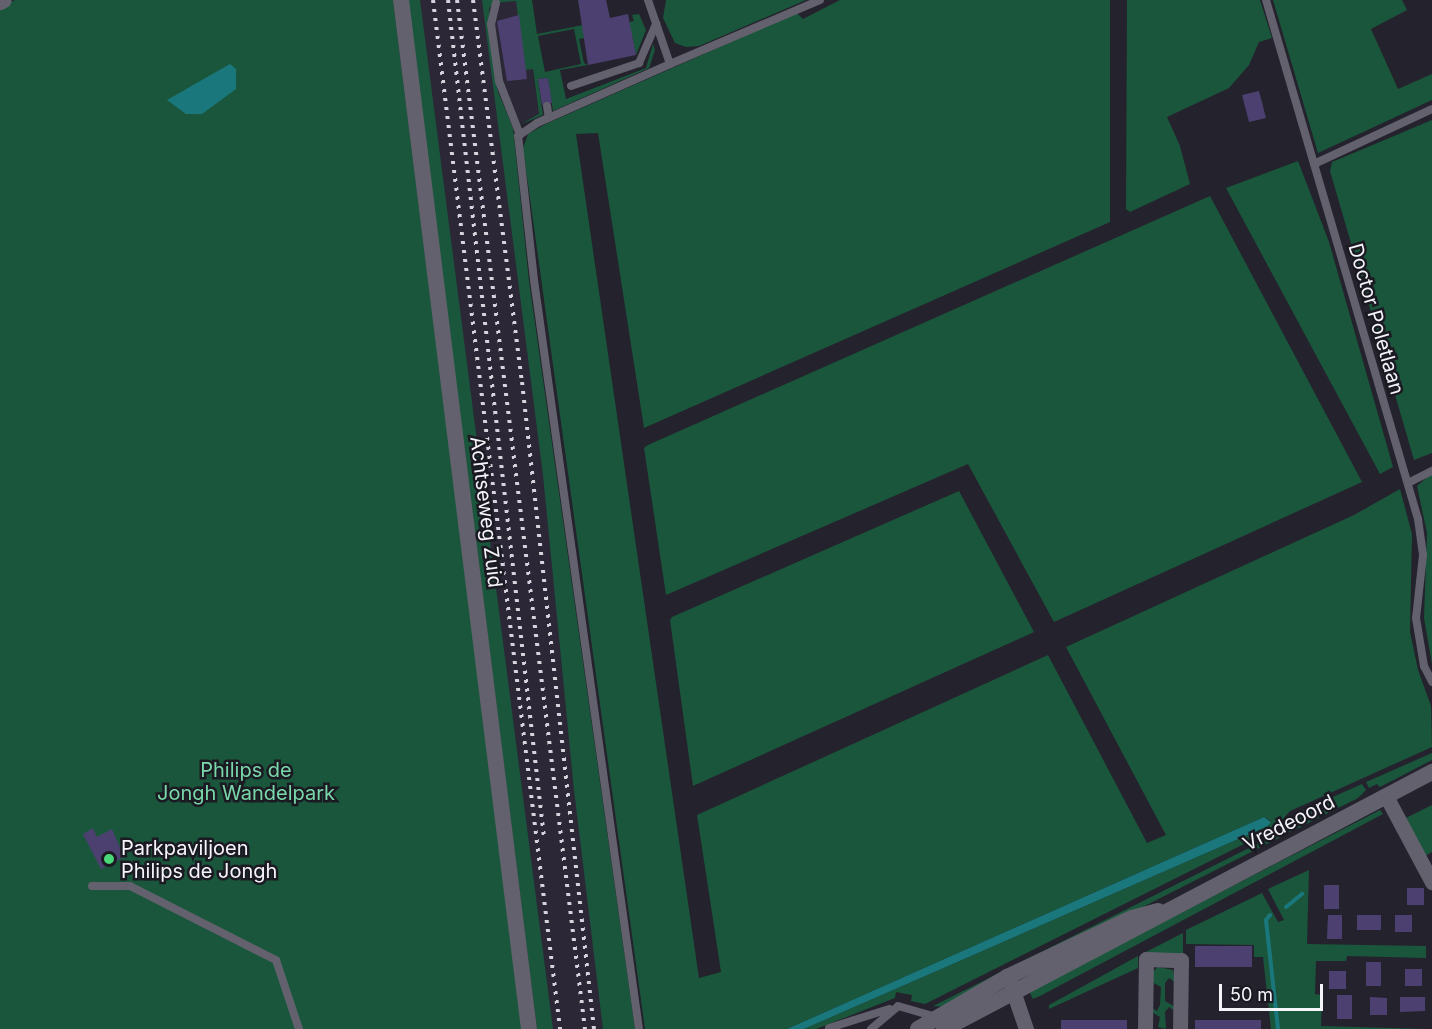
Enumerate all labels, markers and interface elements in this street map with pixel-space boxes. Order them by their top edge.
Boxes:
street label: Doctor Poletlaan [1343,241,1409,397]
street label: Achtseweg Zuid [465,435,507,589]
park label: Philips de Jongh Wandelpark [157,759,335,806]
street label: Vredeoord [1239,790,1339,856]
place label: Parkpaviljoen Philips de Jongh [121,836,277,883]
marker: Parkpaviljoen Philips de Jongh [102,852,116,866]
scale bar [1222,972,1326,1010]
text: 50 m [1230,984,1273,1005]

